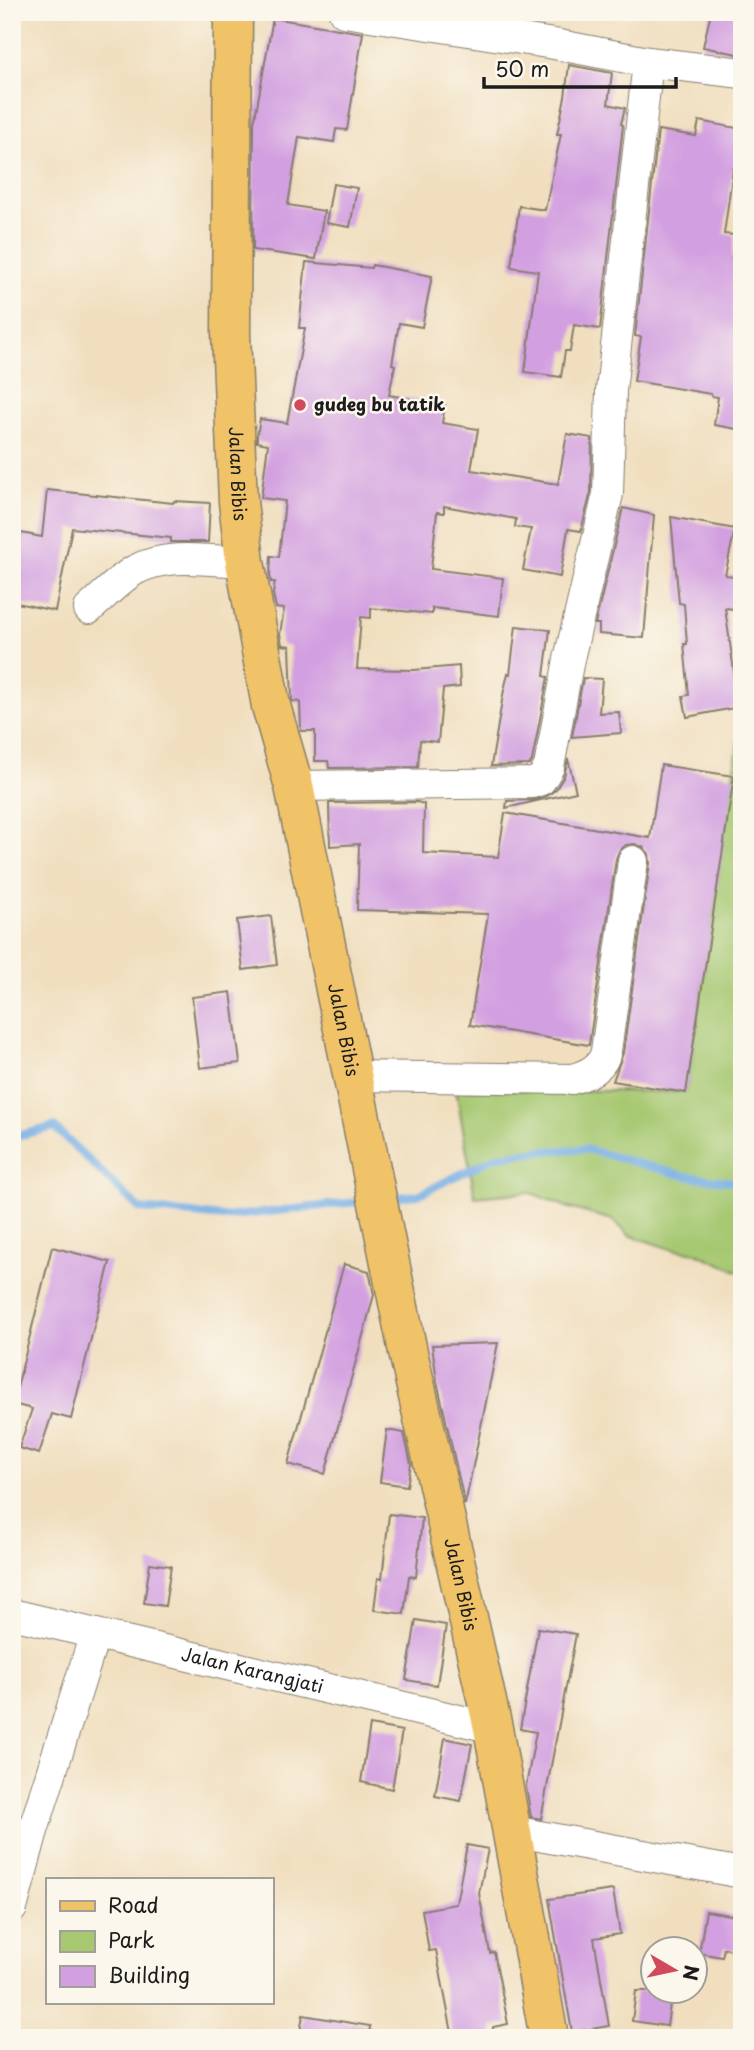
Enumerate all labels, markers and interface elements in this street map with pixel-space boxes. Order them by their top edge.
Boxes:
scale bar [484,46,677,90]
text: 50 m [495,52,549,84]
place label: gudeg bu tatik [314,390,445,417]
marker: gudeg bu tatik [292,397,308,413]
street label: Jalan Bibis [223,426,255,522]
street label: Jalan Bibis [322,981,367,1079]
street label: Jalan Bibis [438,1535,486,1633]
street label: Jalan Karangjati [179,1640,327,1699]
legend [46,1878,273,2004]
text: Road [108,1888,159,1920]
text: Park [108,1923,155,1955]
north arrow [638,1934,708,2004]
text: Building [108,1958,190,1990]
text: N [677,1963,707,1982]

